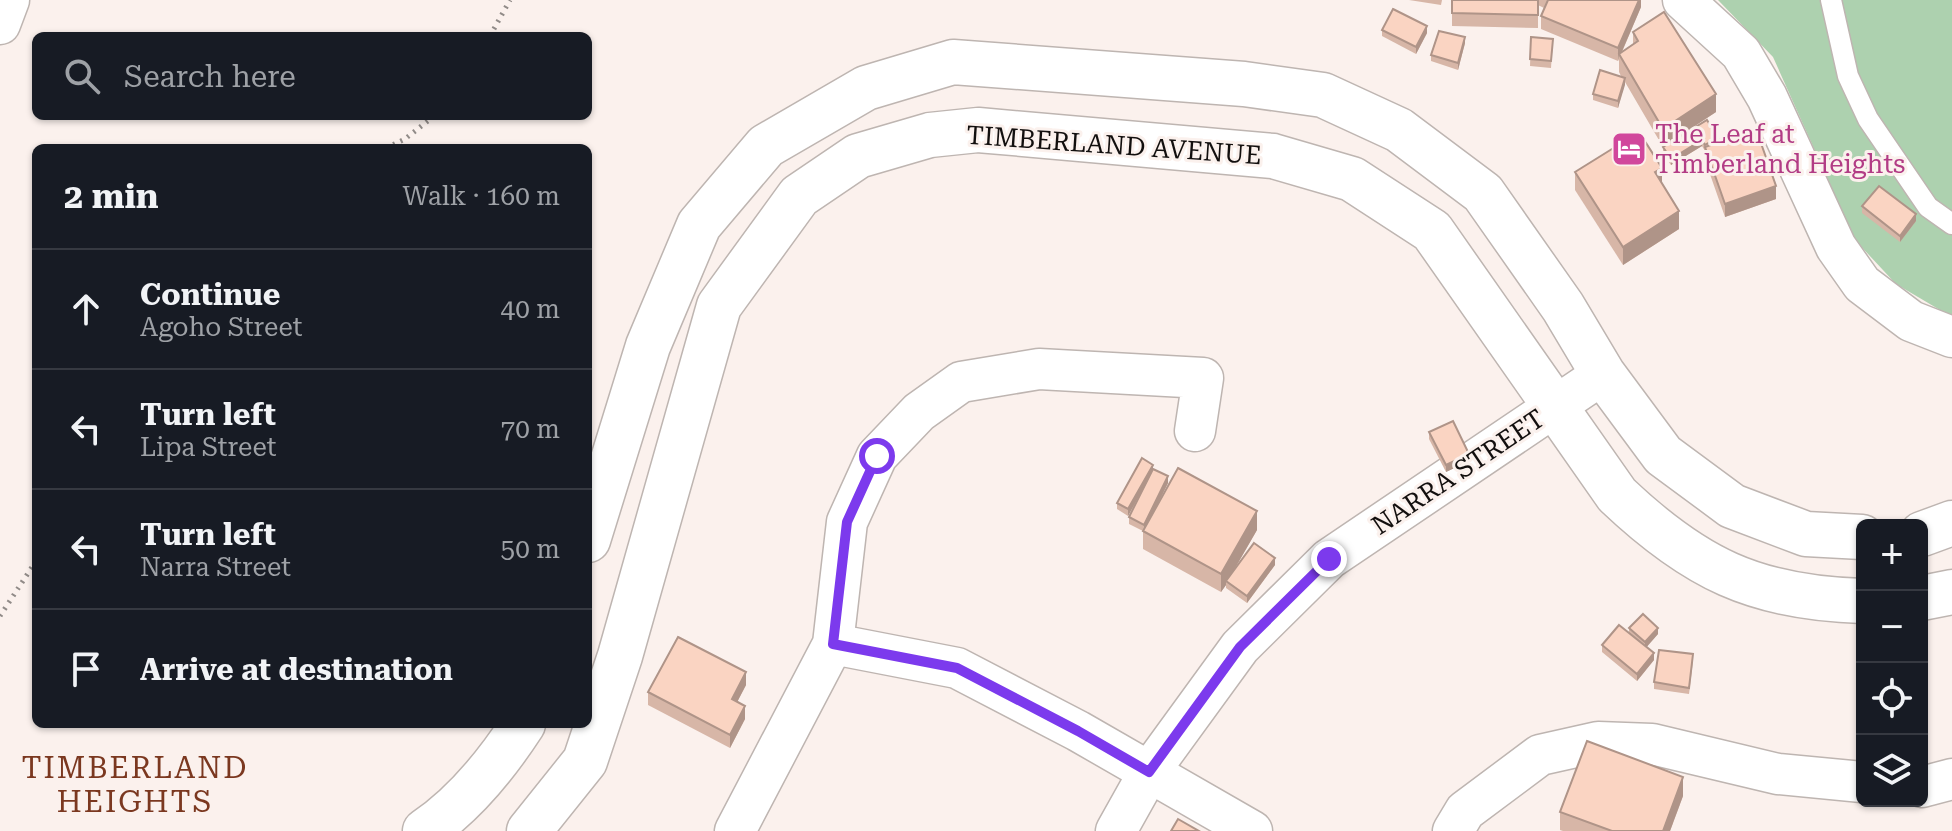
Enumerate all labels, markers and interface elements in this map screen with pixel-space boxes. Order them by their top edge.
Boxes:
search box [32,32,592,120]
icon: search [60,54,104,98]
text: Search here [124,59,296,94]
place label: The Leaf at Timberland Heights [1655,119,1905,179]
street label: TIMBERLAND AVENUE [965,120,1263,170]
hotel icon: The Leaf at Timberland Heights [1610,130,1648,168]
text: 2 min [64,176,159,216]
text: Walk · 160 m [402,181,560,211]
text: Continue [140,277,280,312]
icon: ahead [64,287,108,331]
text: 40 m [501,294,560,324]
text: Agoho Street [140,312,302,342]
text: Turn left [140,397,276,432]
street label: NARRA STREET [1366,403,1550,541]
icon: left [64,407,108,451]
text: 70 m [501,414,560,444]
text: Lipa Street [140,432,276,462]
route start [859,438,895,474]
text: Turn left [140,517,276,552]
map controls [1856,519,1928,807]
button: + [1856,519,1928,591]
icon: left [64,527,108,571]
text: 50 m [501,534,560,564]
route end [1311,541,1347,577]
text: Narra Street [140,552,291,582]
button: − [1856,591,1928,663]
icon: arrive [64,647,108,691]
text: Arrive at destination [140,652,453,687]
button: locate [1856,663,1928,735]
button: layers [1856,735,1928,807]
district label: TIMBERLAND HEIGHTS [22,750,248,819]

